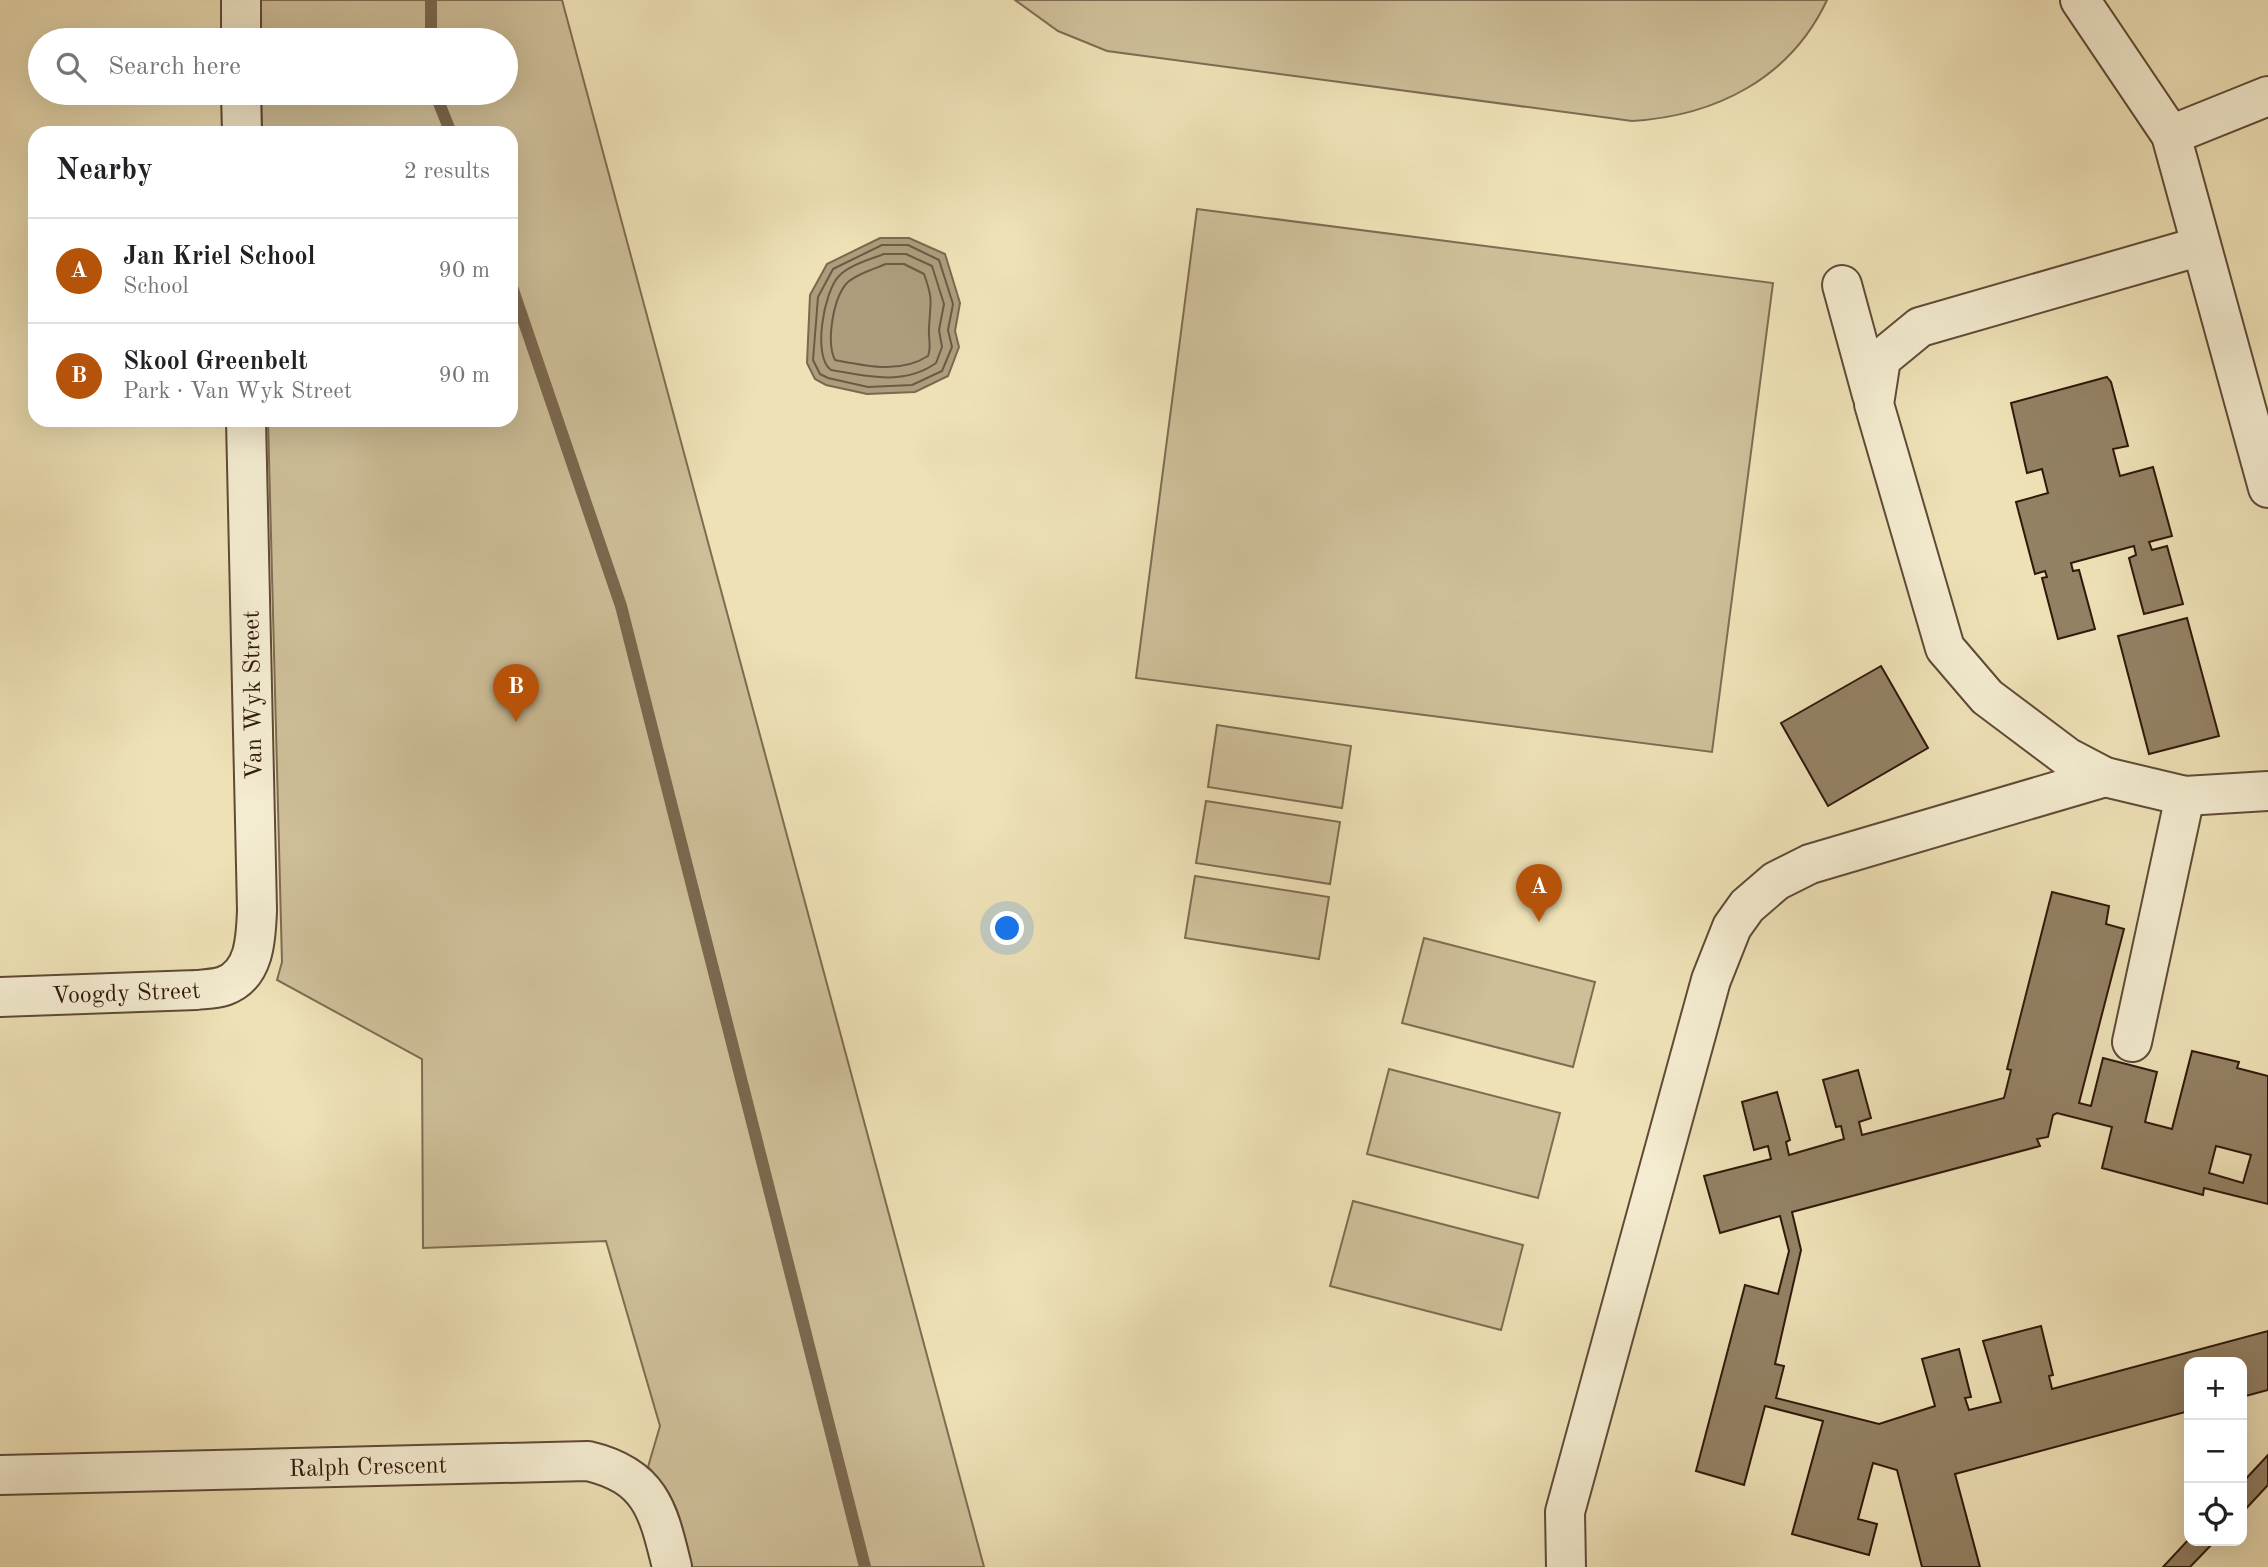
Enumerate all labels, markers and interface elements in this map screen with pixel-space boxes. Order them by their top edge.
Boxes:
search box [28,28,518,105]
icon: search [52,48,90,86]
text: Search here [108,54,241,80]
text: Nearby [56,156,153,186]
text: 2 results [404,160,490,183]
text: Jan Kriel School [123,244,316,270]
text: A [70,259,88,282]
text: 90 m [439,259,490,282]
text: School [123,275,189,298]
text: Skool Greenbelt [123,349,308,375]
text: B [71,364,87,387]
text: 90 m [439,364,490,387]
text: Park · Van Wyk Street [123,380,352,403]
street label: Van Wyk Street [241,610,267,780]
pin: B [493,664,539,722]
pin: A [1516,864,1562,922]
your location [990,911,1024,945]
street label: Voogdy Street [51,980,202,1009]
map controls [2184,1357,2247,1546]
button: + [2184,1357,2247,1420]
button: − [2184,1420,2247,1483]
street label: Ralph Crescent [289,1454,447,1482]
button: locate [2184,1483,2247,1546]

